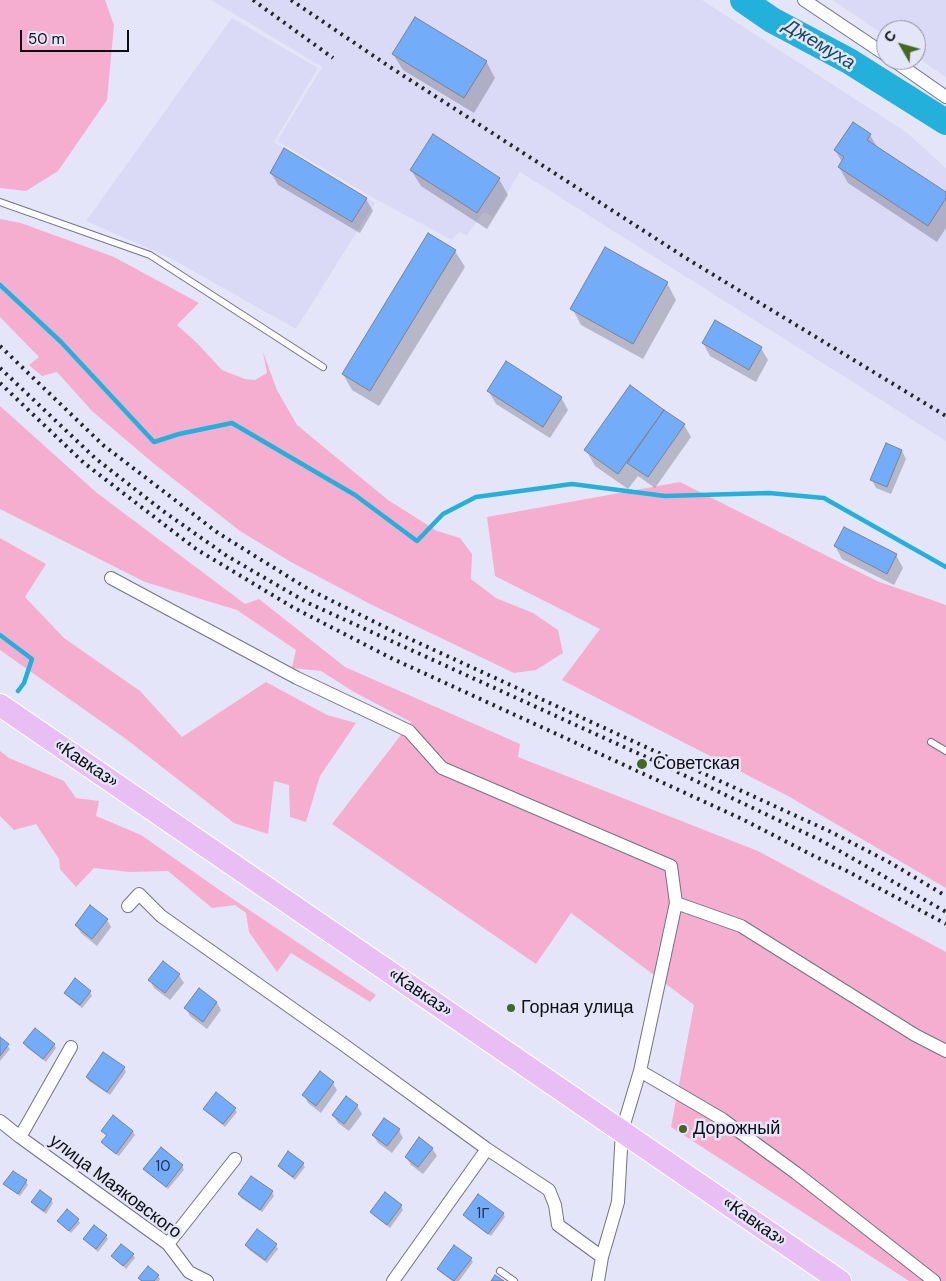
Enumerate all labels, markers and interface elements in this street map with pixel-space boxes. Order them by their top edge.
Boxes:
water label: Джемуха [779,15,859,75]
scale bar [22,20,131,52]
north arrow [876,20,926,70]
text: С [880,27,900,46]
text: 50 m [28,29,65,49]
street label: «Кавказ» [50,735,122,793]
place label: Советская [653,753,740,775]
marker: Советская [635,757,649,771]
street label: «Кавказ» [384,964,456,1022]
place label: Горная улица [521,997,634,1019]
marker: Горная улица [505,1002,517,1014]
place label: Дорожный [693,1118,780,1140]
marker: Дорожный [677,1123,689,1135]
street label: улица Маяковского [45,1130,185,1244]
house number: 10 [156,1158,170,1176]
street label: «Кавказ» [718,1192,790,1252]
house number: 1Г [477,1205,489,1223]

